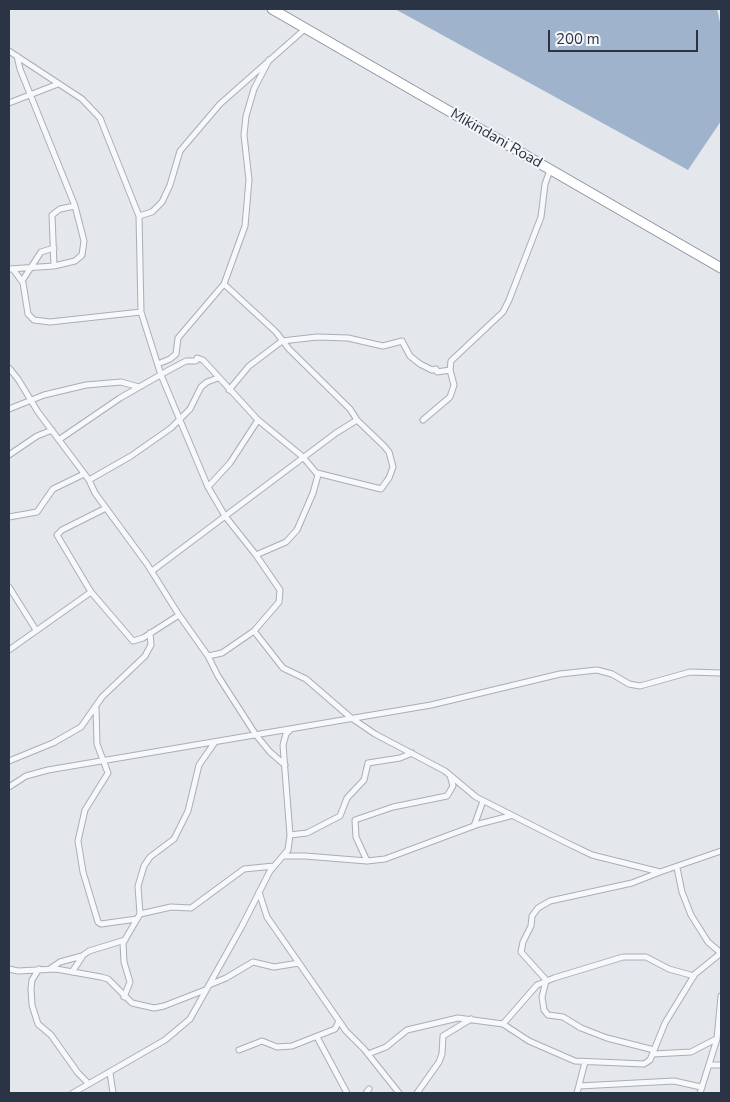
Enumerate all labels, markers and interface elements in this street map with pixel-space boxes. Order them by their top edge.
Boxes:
scale bar [550,20,700,52]
text: 200 m [556,29,600,49]
street label: Mikindani Road [447,105,545,173]

